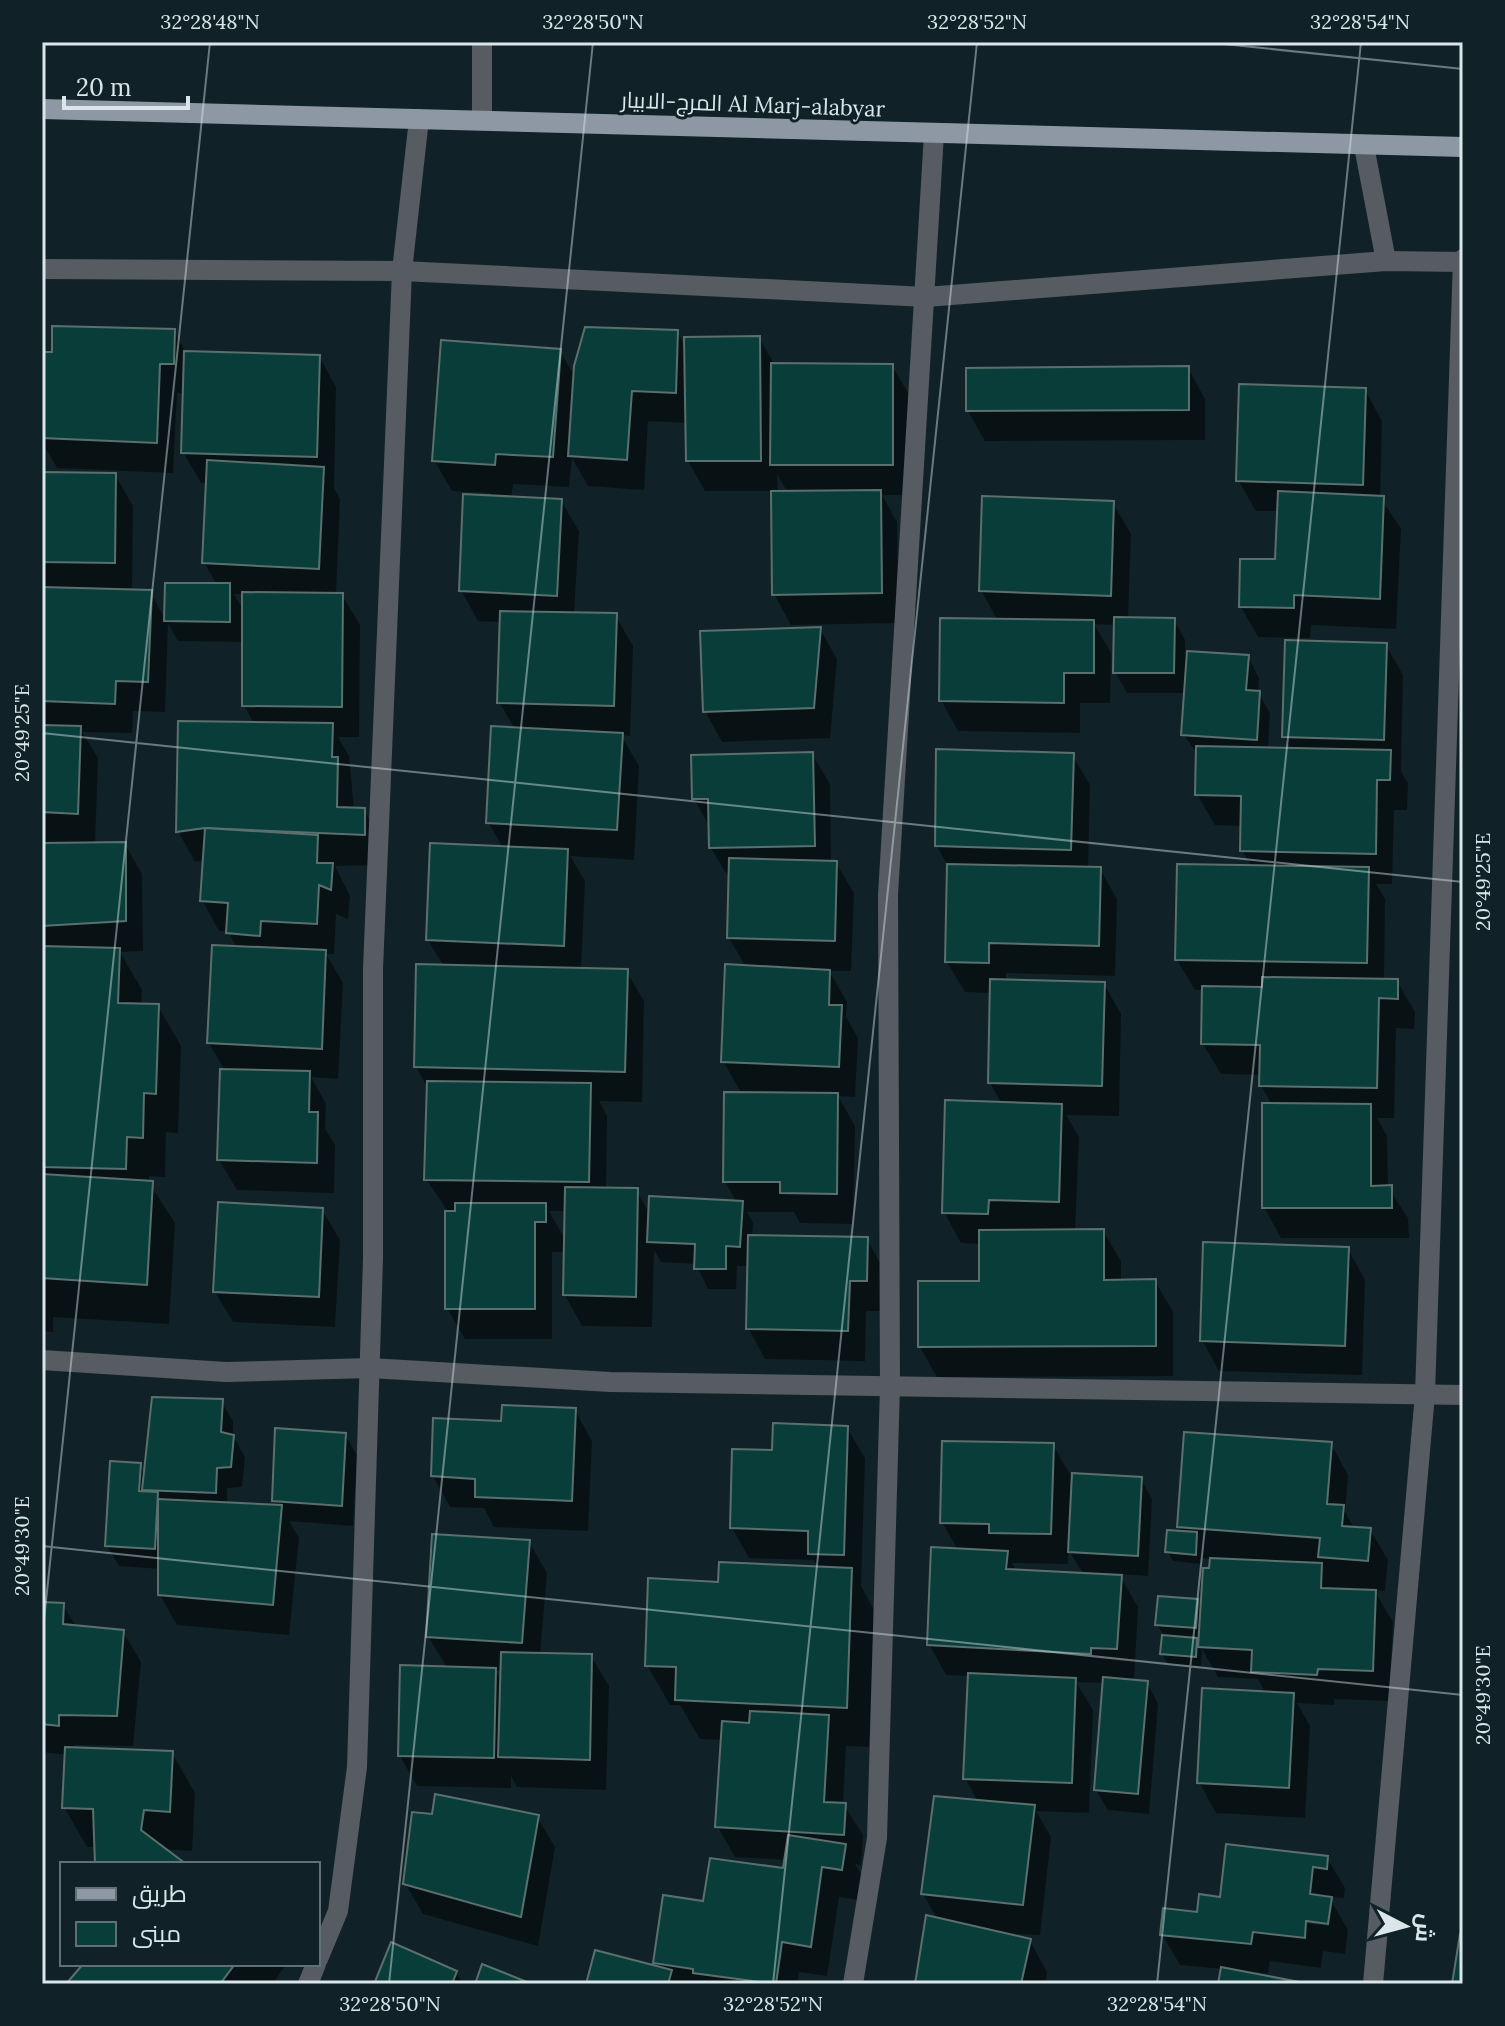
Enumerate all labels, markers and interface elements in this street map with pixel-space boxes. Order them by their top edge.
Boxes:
text: 32°28'48"N [160,9,260,34]
text: 32°28'50"N [542,9,644,34]
text: 32°28'52"N [927,9,1027,34]
text: 32°28'54"N [1310,9,1410,34]
scale bar [64,60,188,110]
text: 20 m [76,72,132,103]
street label: المرج-الابيار Al Marj-alabyar [618,85,886,124]
text: 20°49'25"E [9,684,34,782]
text: 20°49'25"E [1470,833,1495,931]
text: 20°49'30"E [9,1496,34,1596]
text: 20°49'30"E [1470,1645,1495,1745]
legend [60,1862,320,1966]
text: طريق [132,1878,187,1909]
north arrow [1365,1886,1445,1966]
text: ش [1409,1913,1440,1944]
text: مبنى [132,1918,181,1949]
text: 32°28'50"N [339,1991,441,2016]
text: 32°28'52"N [723,1991,823,2016]
text: 32°28'54"N [1107,1991,1207,2016]

